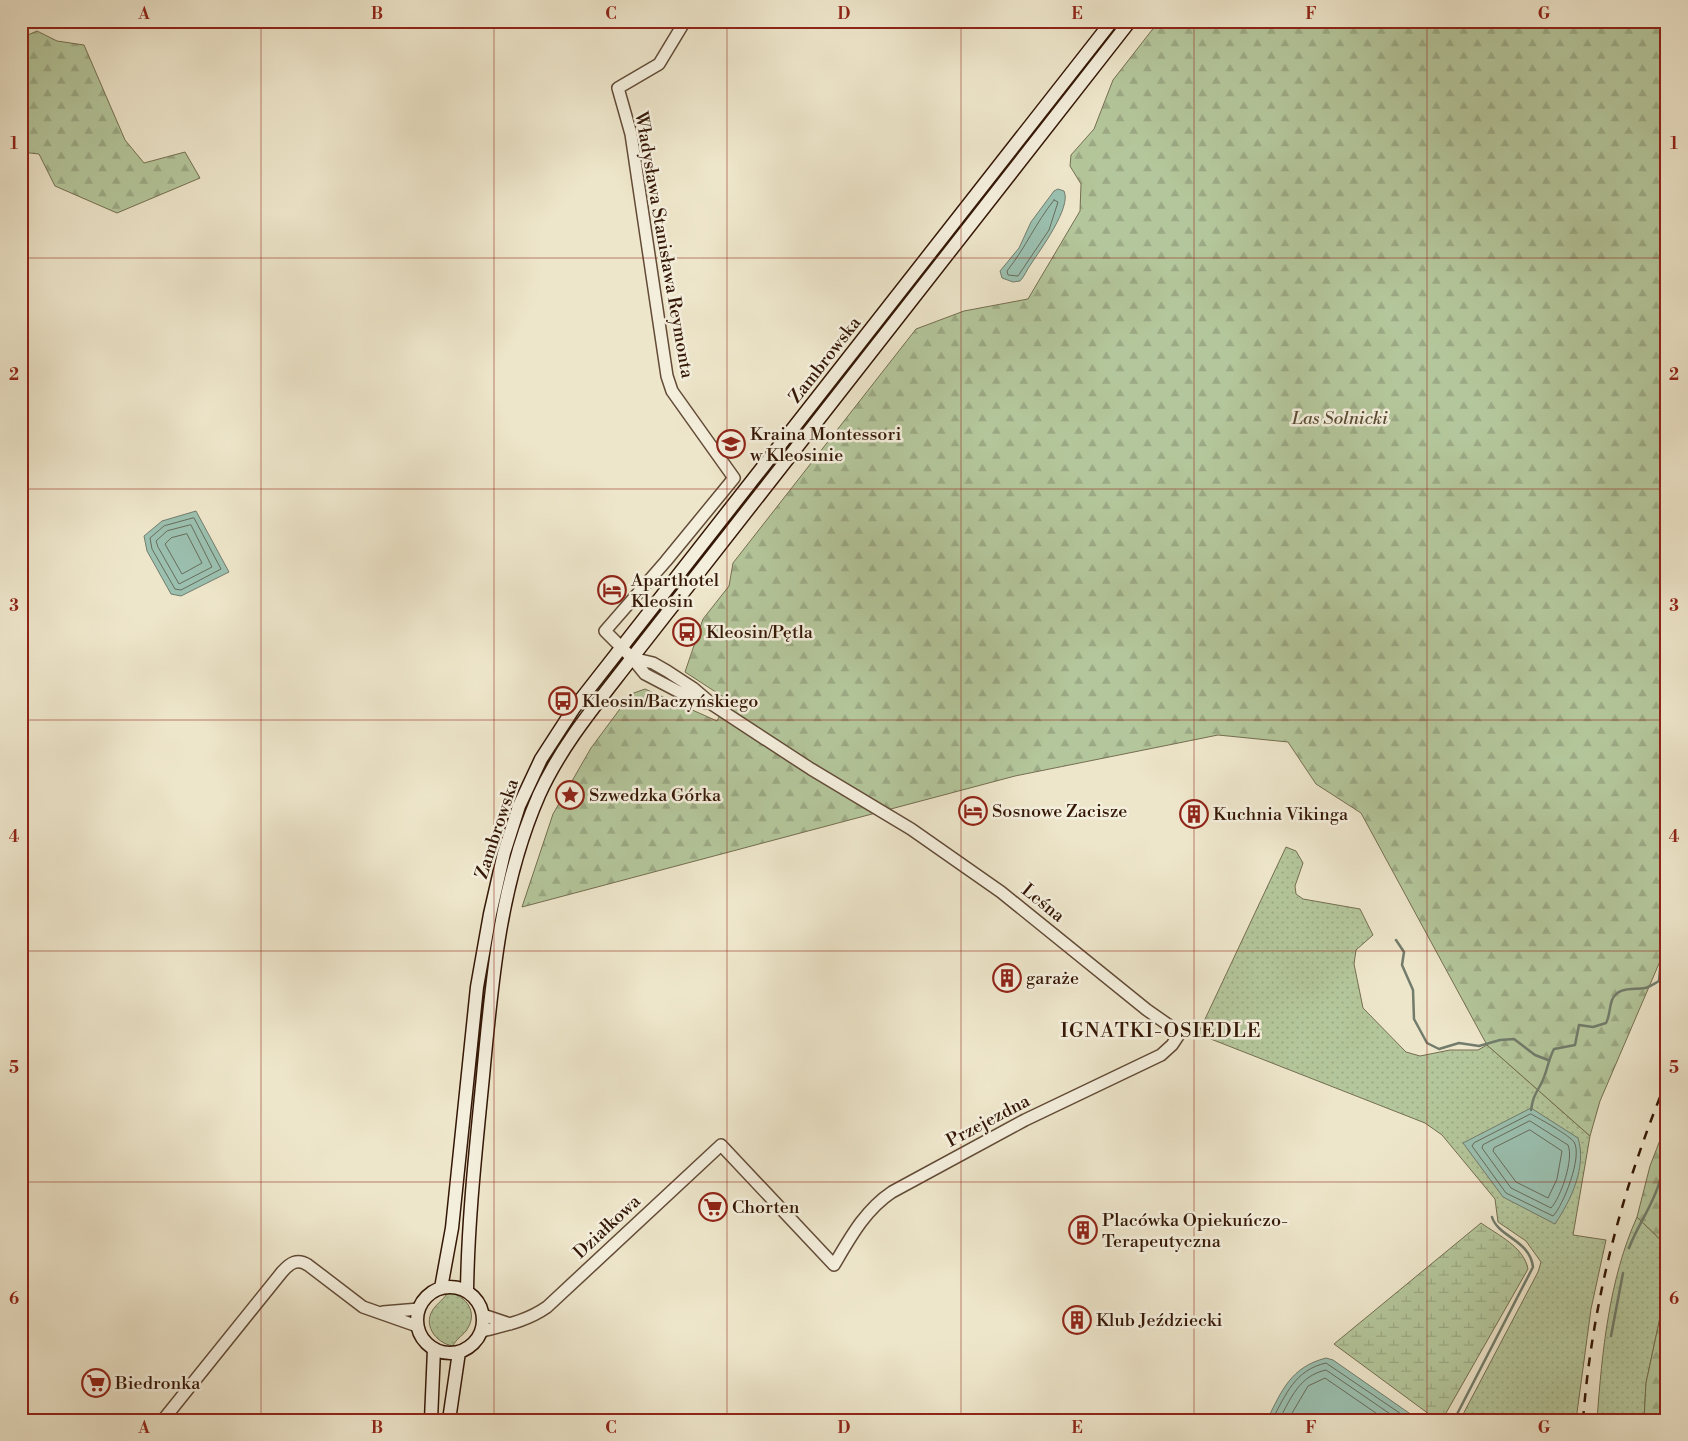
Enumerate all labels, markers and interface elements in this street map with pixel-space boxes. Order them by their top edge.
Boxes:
text: A [137,4,150,24]
text: B [371,4,383,24]
text: C [605,4,617,24]
text: D [838,4,851,24]
text: E [1071,4,1083,24]
text: F [1305,4,1317,24]
text: G [1538,4,1551,24]
street label: Władysława Stanisława Reymonta [629,109,699,381]
text: 1 [10,134,18,154]
text: 1 [1670,134,1678,154]
street label: Zambrowska [784,311,867,408]
text: 2 [9,365,19,385]
text: 2 [1669,365,1679,385]
park label: Las Solnicki [1291,407,1388,430]
place label: Kraina Montessori w Kleosinie [749,423,902,467]
school or university icon: Kraina Montessori w Kleosinie [716,429,746,459]
place label: Aparthotel Kleosin [630,569,720,613]
hotel icon: Aparthotel Kleosin [597,575,627,605]
text: 3 [9,596,19,616]
text: 3 [1669,596,1679,616]
bus stop icon: Kleosin/Pętla [672,617,702,647]
place label: Kleosin/Pętla [706,621,814,644]
bus stop icon: Kleosin/Baczyńskiego [548,686,578,716]
place label: Kleosin/Baczyńskiego [582,690,758,713]
street label: Zambrowska [470,775,524,882]
place icon: Szwedzka Górka [555,780,585,810]
place label: Szwedzka Górka [589,784,722,807]
hotel icon: Sosnowe Zacisze [958,796,988,826]
building icon: Kuchnia Vikinga [1179,799,1209,829]
place label: Sosnowe Zacisze [992,800,1127,823]
place label: Kuchnia Vikinga [1213,803,1349,826]
text: 4 [9,827,20,847]
text: 4 [1669,827,1680,847]
street label: Leśna [1017,879,1070,928]
building icon: garaże [992,963,1022,993]
place label: garaże [1026,967,1079,990]
district label: IGNATKI-OSIEDLE [1060,1019,1262,1044]
text: 5 [9,1058,19,1078]
text: 5 [1669,1058,1679,1078]
street label: Przejezdna [942,1089,1035,1153]
street label: Działkowa [569,1189,646,1264]
supermarket icon: Chorten [698,1192,728,1222]
place label: Chorten [732,1196,800,1219]
place label: Placówka Opiekuńczo- Terapeutyczna [1102,1209,1288,1253]
building icon: Placówka Opiekuńczo- Terapeutyczna [1068,1215,1098,1245]
text: 6 [9,1289,19,1309]
text: 6 [1669,1289,1679,1309]
building icon: Klub Jeździecki [1062,1305,1092,1335]
place label: Klub Jeździecki [1096,1309,1222,1332]
supermarket icon: Biedronka [81,1368,111,1398]
place label: Biedronka [114,1372,201,1395]
text: A [137,1418,150,1438]
text: B [371,1418,383,1438]
text: C [605,1418,617,1438]
text: D [838,1418,851,1438]
text: E [1071,1418,1083,1438]
text: F [1305,1418,1317,1438]
text: G [1538,1418,1551,1438]

